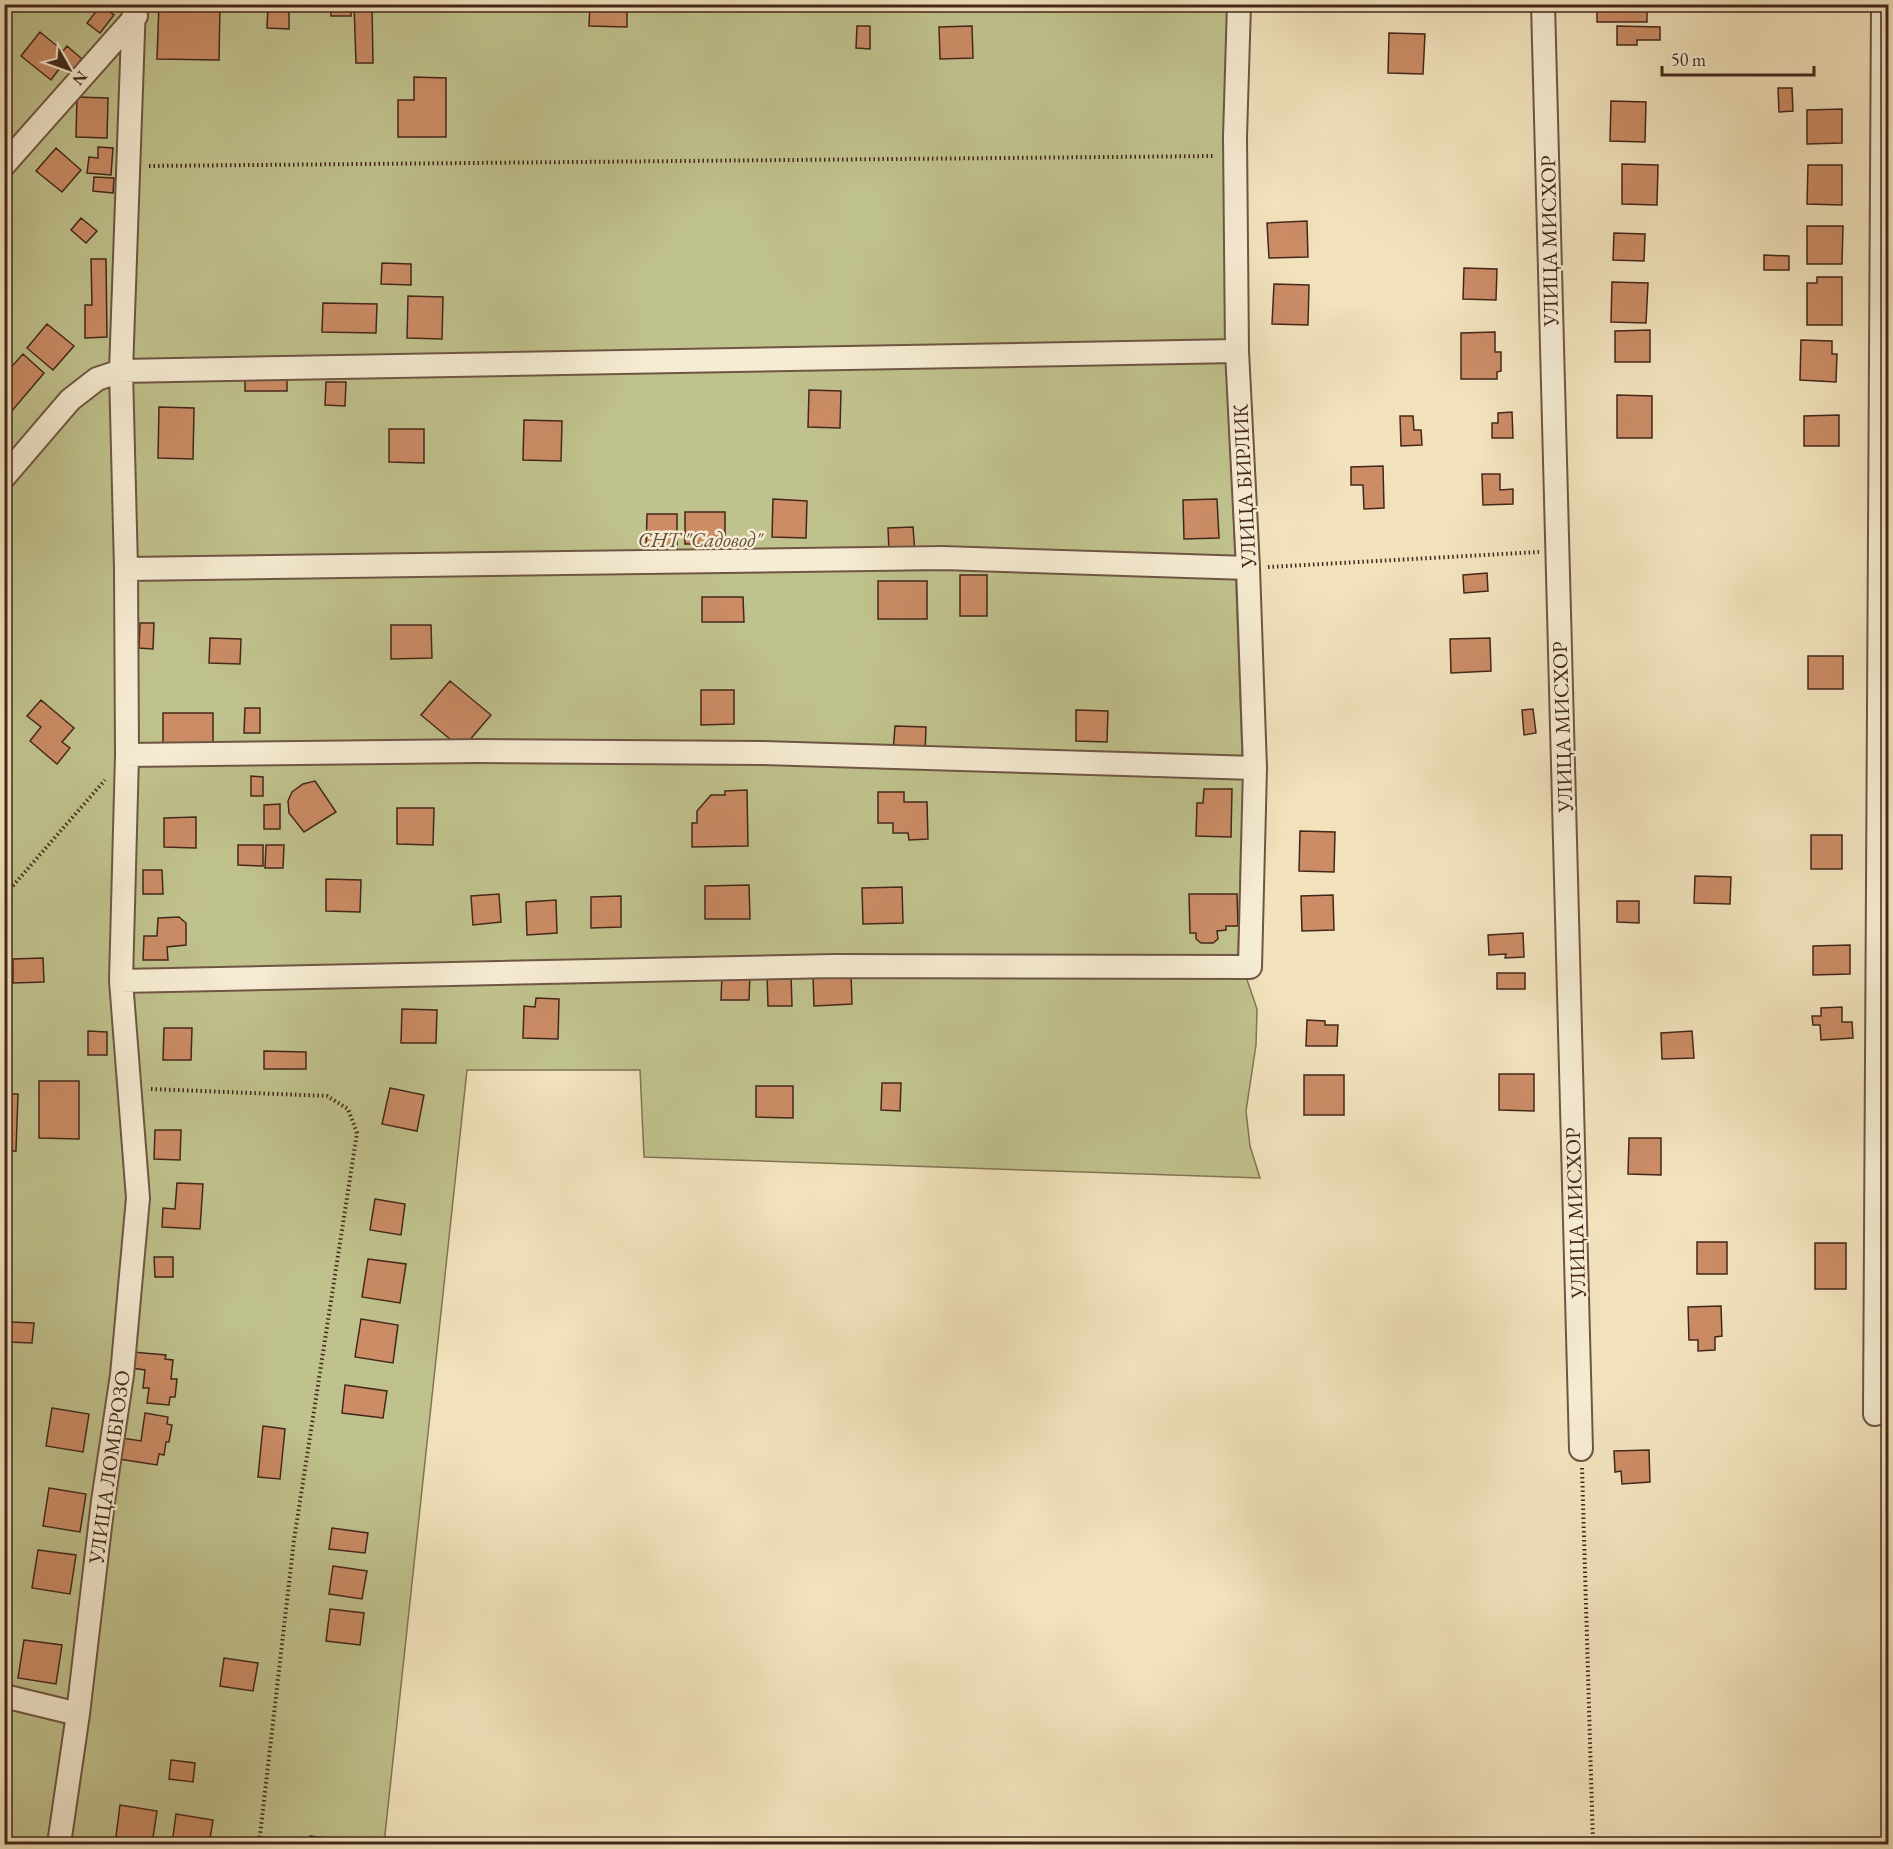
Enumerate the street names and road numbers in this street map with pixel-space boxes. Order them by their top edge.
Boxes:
street label: УЛИЦА МИСХОР [1534,155,1564,328]
street label: УЛИЦА БИРЛИК [1226,403,1262,570]
street label: УЛИЦА МИСХОР [1546,641,1579,814]
street label: УЛИЦА МИСХОР [1559,1127,1592,1300]
street label: УЛИЦА ЛОМБРОЗО [82,1368,136,1567]

